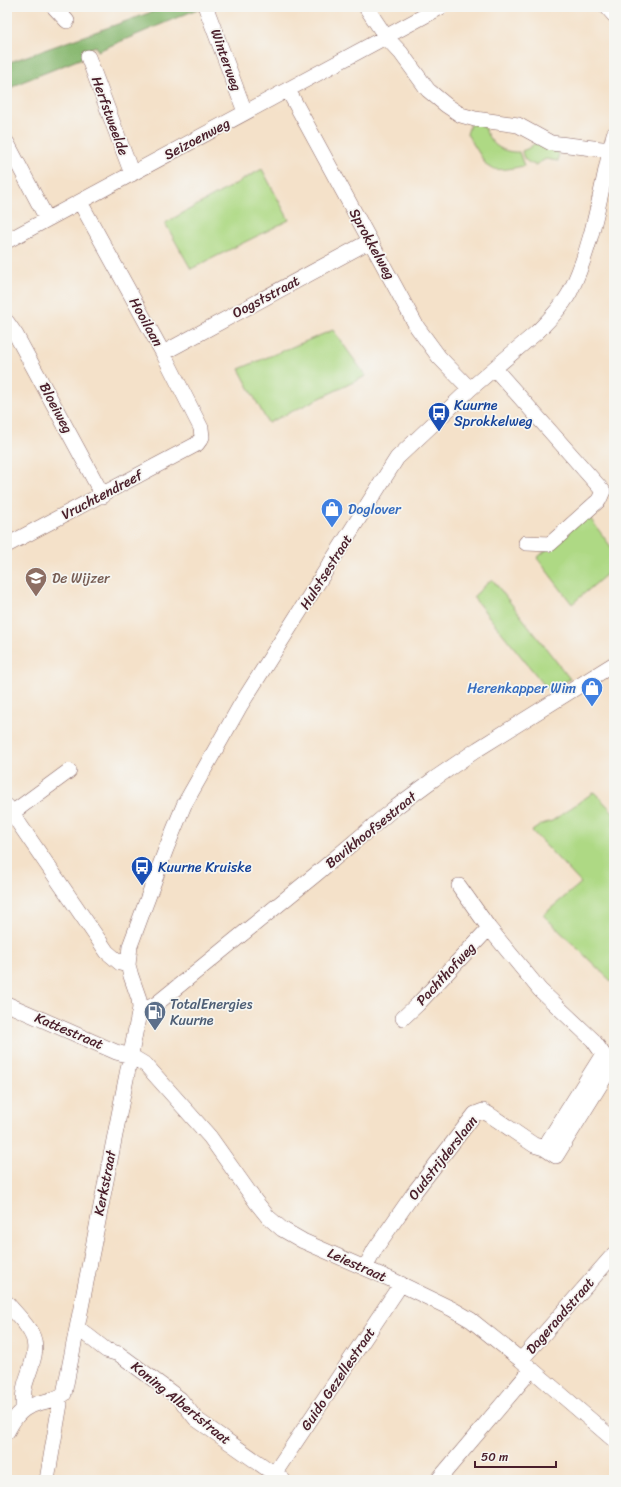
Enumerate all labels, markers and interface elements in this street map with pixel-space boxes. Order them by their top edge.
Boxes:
street label: Winterweg [203,25,249,95]
street label: Herfstweelde [84,73,136,159]
street label: Seizoenweg [159,111,235,167]
street label: Sprokkelweg [342,204,402,284]
street label: Oogststraat [228,269,304,325]
street label: Hooilaan [122,293,170,352]
street label: Bloeiweg [32,378,80,438]
place label: Kuurne Sprokkelweg [454,393,533,434]
bus stop icon: Kuurne Sprokkelweg [426,400,452,433]
street label: Vruchtendreef [57,462,149,527]
shop icon: Doglover [319,496,345,529]
place label: Doglover [348,497,402,522]
street label: Hulstsestraat [293,529,359,615]
school or university icon: De Wijzer [23,565,49,598]
place label: De Wijzer [52,566,111,591]
shop icon: Herenkapper Wim [579,675,605,708]
place label: Herenkapper Wim [467,676,576,701]
street label: Bavikhoofsestraat [320,784,424,875]
bus stop icon: Kuurne Kruiske [129,854,155,887]
place label: Kuurne Kruiske [158,855,252,880]
street label: Pachthofweg [410,936,482,1012]
place label: TotalEnergies Kuurne [170,992,253,1033]
fuel station icon: TotalEnergies Kuurne [142,999,168,1032]
street label: Kattestraat [31,1005,107,1057]
street label: Oudstrijderslaan [402,1110,485,1206]
street label: Kerkstraat [86,1147,124,1218]
street label: Leiestraat [323,1241,391,1289]
street label: Dageraadstraat [519,1272,601,1360]
street label: Guido Gezellestraat [294,1322,382,1436]
street label: Koning Albertstraat [125,1355,237,1451]
scale bar [475,1443,556,1469]
text: 50 m [481,1446,508,1468]

